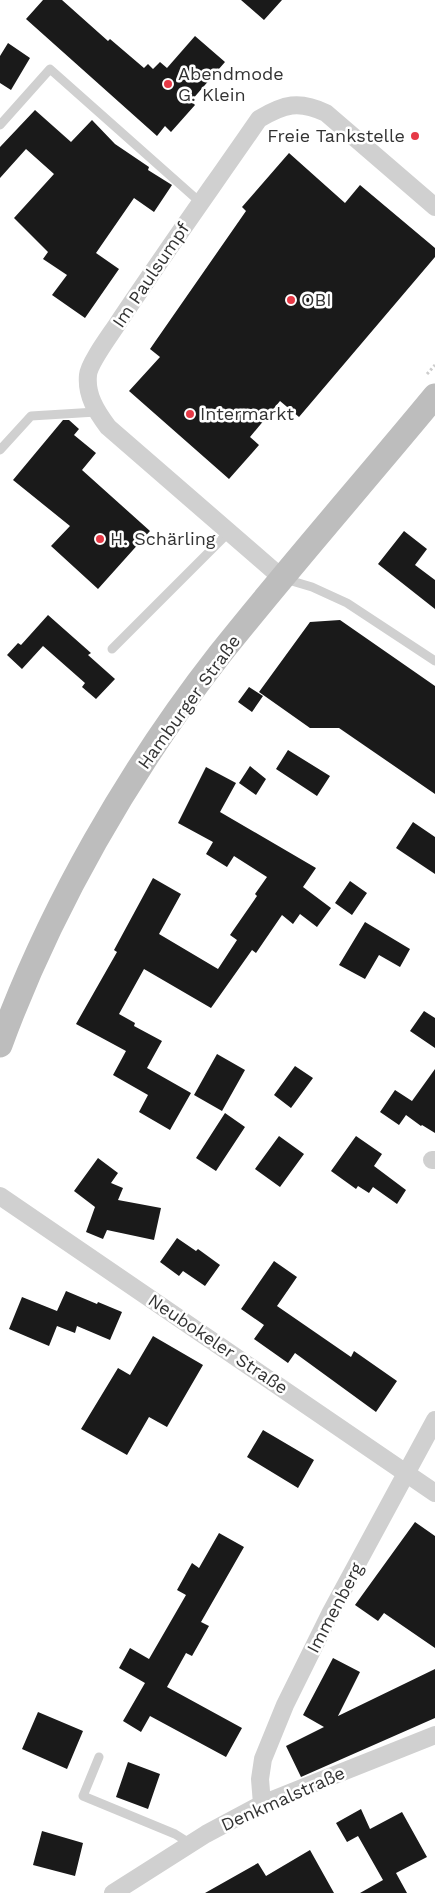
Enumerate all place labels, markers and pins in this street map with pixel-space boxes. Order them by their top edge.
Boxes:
place label: Abendmode G. Klein [178,63,284,105]
marker: Abendmode G. Klein [162,78,174,90]
place label: Freie Tankstelle [267,125,405,146]
marker: Freie Tankstelle [409,130,421,142]
place label: OBI [301,289,332,310]
marker: OBI [285,294,297,306]
place label: Intermarkt [200,403,294,424]
marker: Intermarkt [184,408,196,420]
place label: H. Schärling [110,528,216,549]
marker: H. Schärling [94,533,106,545]

